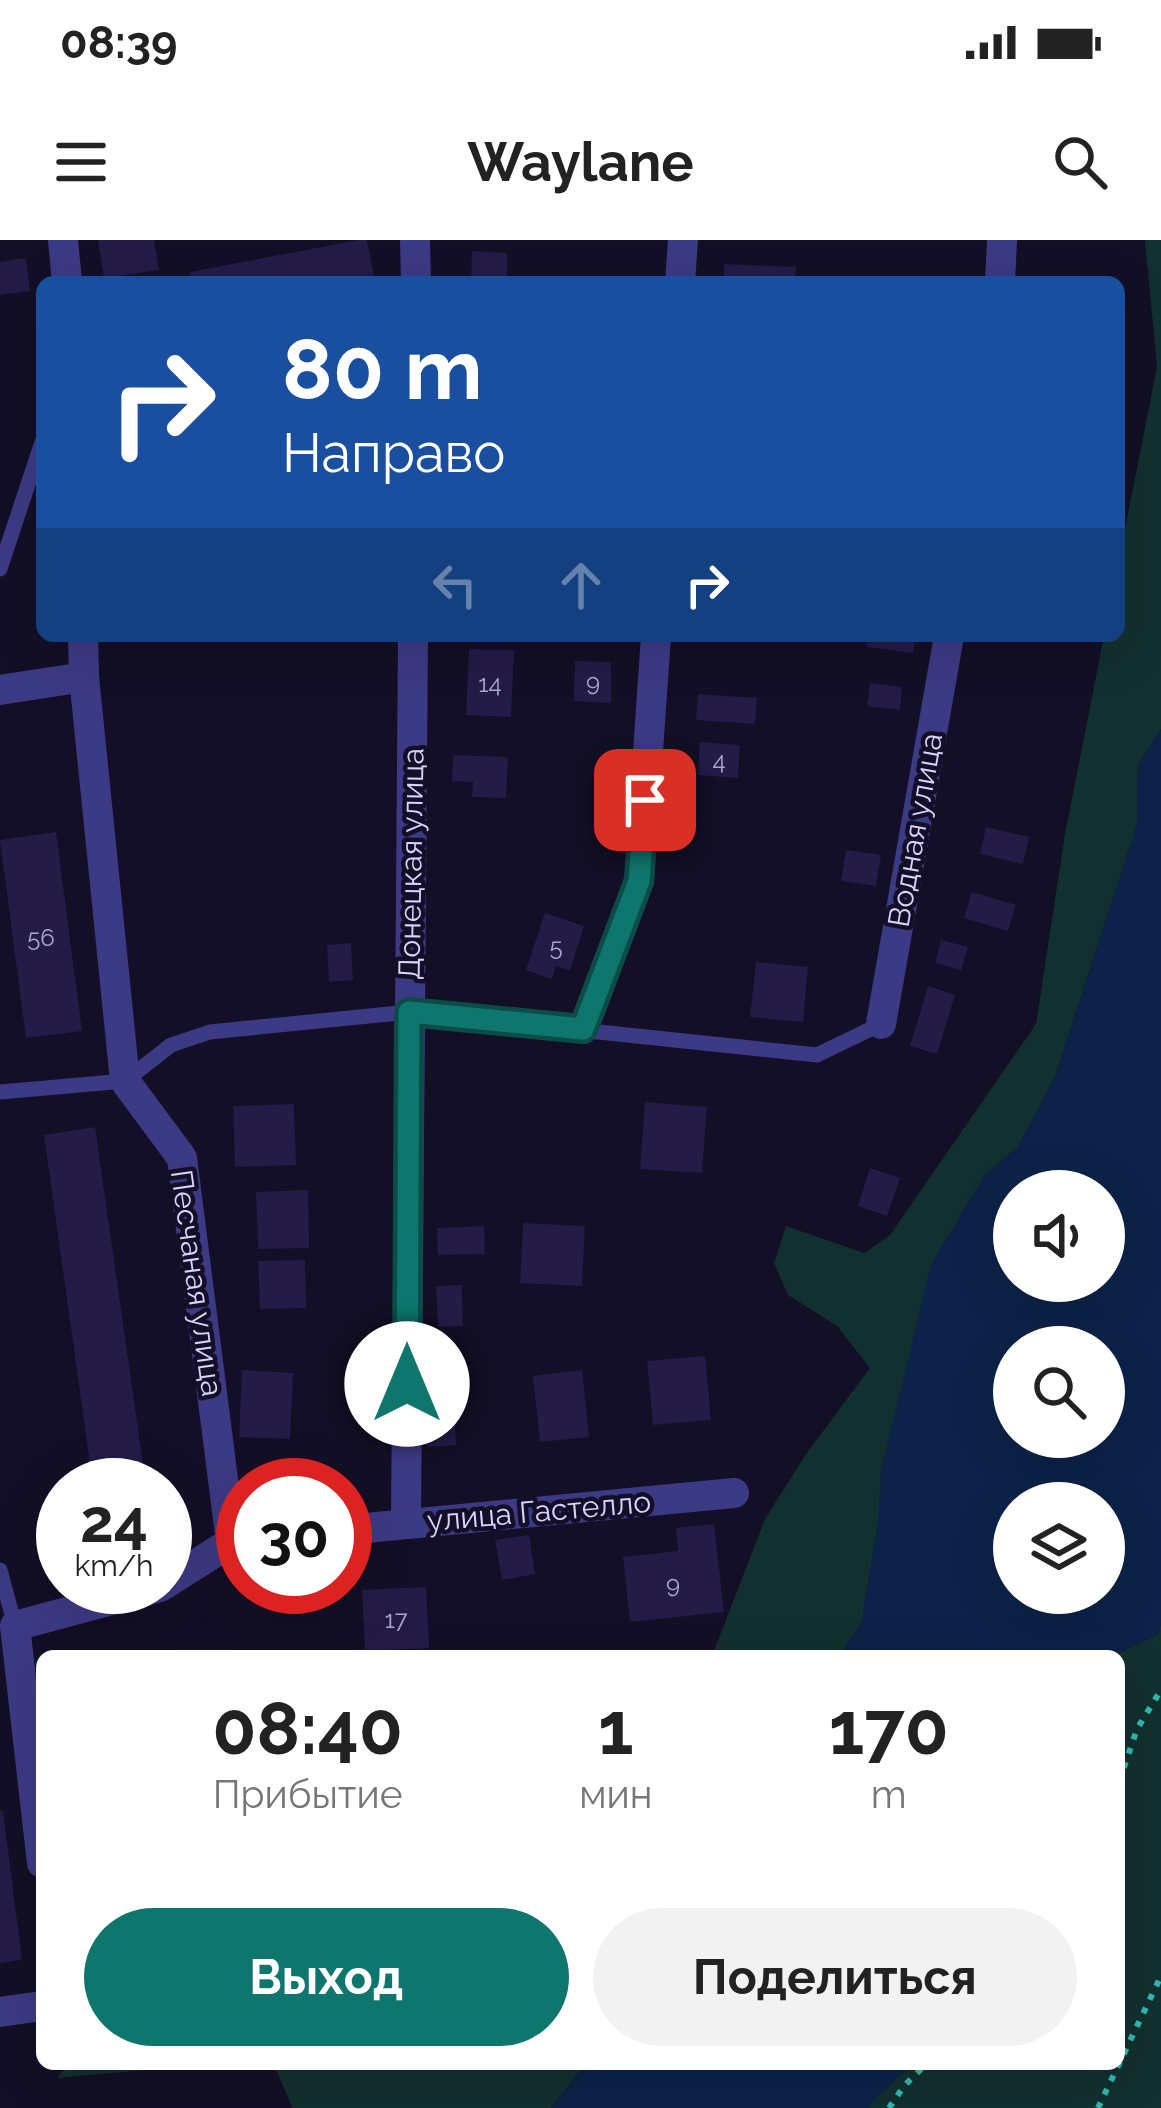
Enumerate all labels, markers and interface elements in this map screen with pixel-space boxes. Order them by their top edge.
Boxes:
text: 08:39 [60,16,178,69]
icon: menu [48,129,114,195]
icon: search [1047,129,1113,195]
text: Waylane [467,130,694,194]
text: 80 m [282,320,483,419]
icon: right [84,324,240,480]
text: Направо [282,421,505,485]
icon: left [422,552,488,618]
icon: ahead [548,552,614,618]
icon: right [674,552,740,618]
house number: 9 [586,668,600,697]
house number: 14 [478,669,502,698]
street label: Водная улица [881,730,949,930]
house number: 4 [712,746,726,775]
street label: Донецкая улица [391,748,431,980]
pin [594,749,696,851]
icon: arrive [612,767,678,833]
house number: 56 [27,923,55,952]
house number: 5 [549,932,563,961]
street label: Песчаная улица [164,1167,230,1399]
map controls [993,1170,1125,1614]
button: sound [993,1170,1125,1302]
position arrow [344,1321,470,1447]
button: search [993,1326,1125,1458]
speed limit sign: 30 [216,1458,372,1614]
button: layers [993,1482,1125,1614]
street label: улица Гастелло [426,1484,652,1538]
text: 24 [80,1486,148,1556]
text: km/h [74,1548,154,1583]
house number: 9 [666,1570,680,1599]
house number: 17 [385,1605,408,1634]
text: 08:40 [212,1686,403,1771]
text: 1 [598,1686,634,1771]
text: 170 [829,1686,949,1771]
text: Прибытие [213,1771,403,1817]
text: мин [579,1771,652,1817]
text: m [871,1771,907,1817]
button: Выход [84,1908,569,2046]
button: Поделиться [593,1908,1077,2046]

